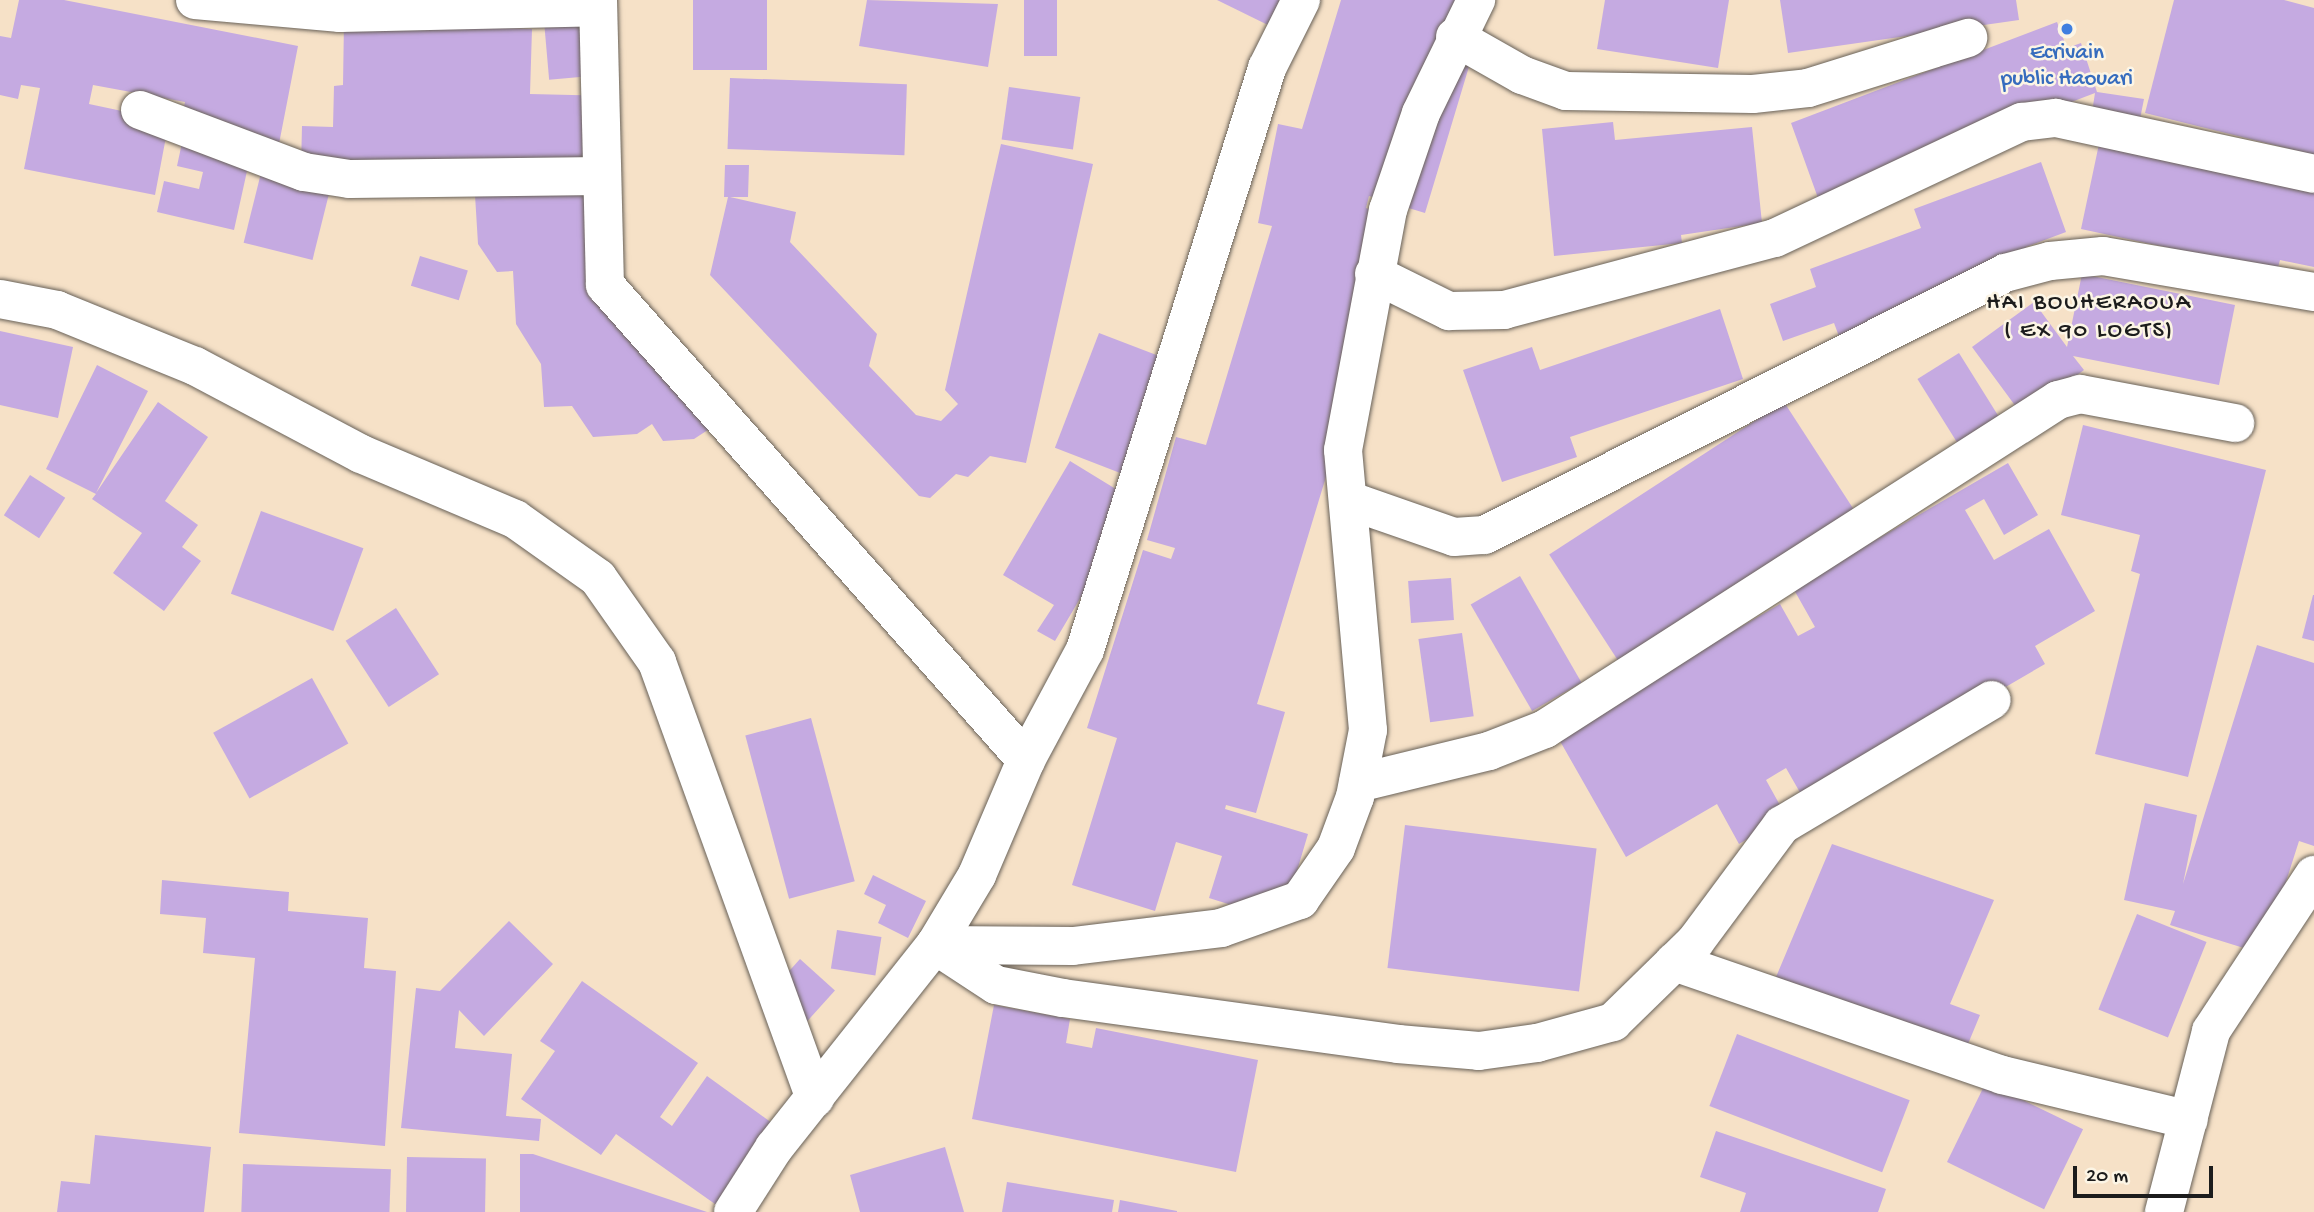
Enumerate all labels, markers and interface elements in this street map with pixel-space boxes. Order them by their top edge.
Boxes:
marker: Ecrivain public Haouari [2059,21,2075,37]
place label: Ecrivain public Haouari [2001,40,2133,94]
district label: HAI BOUHERAOUA ( EX 90 LOGTS) [1988,290,2190,346]
scale bar [2076,1152,2216,1196]
text: 20 m [2086,1165,2128,1190]

